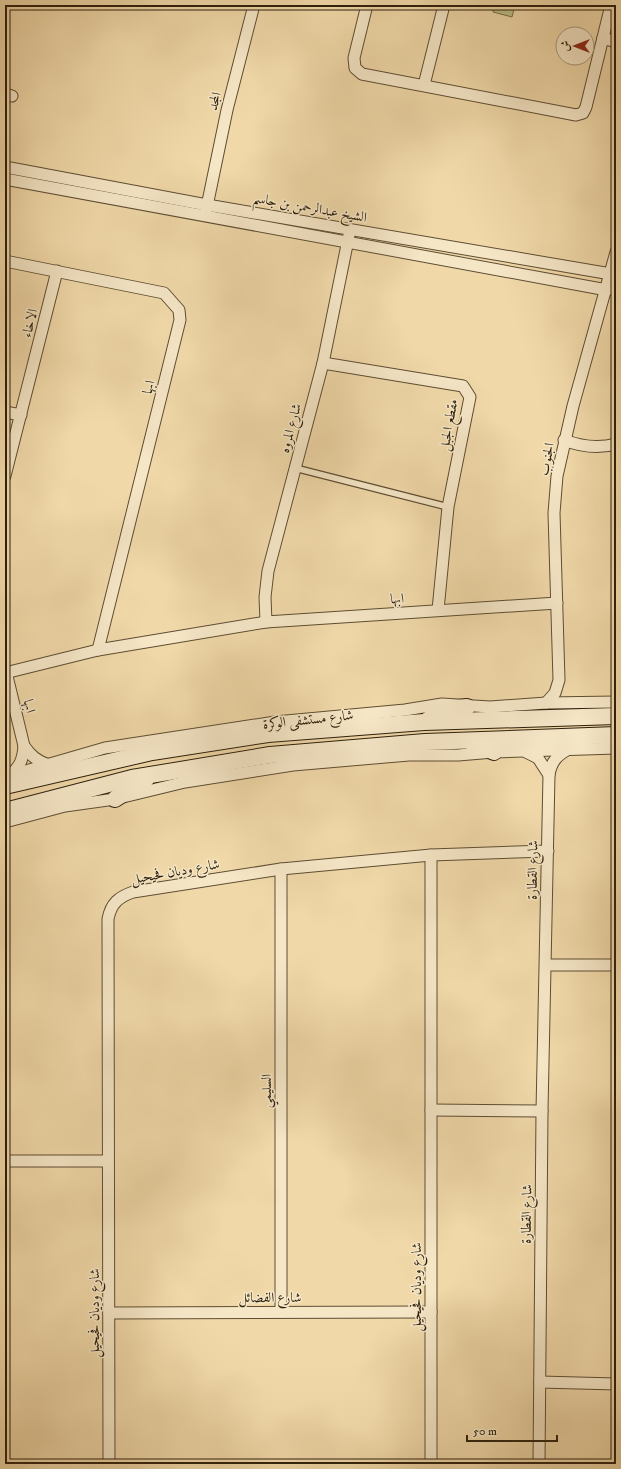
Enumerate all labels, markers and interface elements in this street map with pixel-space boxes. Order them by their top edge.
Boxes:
north arrow [555,26,595,66]
text: ش [559,40,573,51]
street label: المجد [204,90,226,112]
street label: الشيخ عبدالرحمن بن جاسم [251,189,368,231]
street label: الاخاء [18,307,42,340]
street label: ابها [139,378,159,396]
street label: مقطع الجبل [436,398,466,453]
street label: شارع المروه [276,401,308,456]
street label: الجنوب [535,441,559,477]
street label: ابها [390,590,405,608]
street label: ابها [19,698,39,715]
street label: شارع مستشفى الوكرة [262,706,354,736]
street label: شارع القطارة [523,840,545,900]
street label: شارع وديان فحيحيل [129,855,221,891]
street label: السليمي [258,1074,279,1108]
street label: شارع القطارة [517,1184,539,1244]
street label: شارع وديان فحيحيل [408,1242,428,1332]
street label: شارع وديان فحيحيل [86,1268,106,1358]
street label: شارع الفضائل [238,1289,302,1309]
scale bar [467,1417,557,1443]
text: 50 m [473,1424,497,1439]

